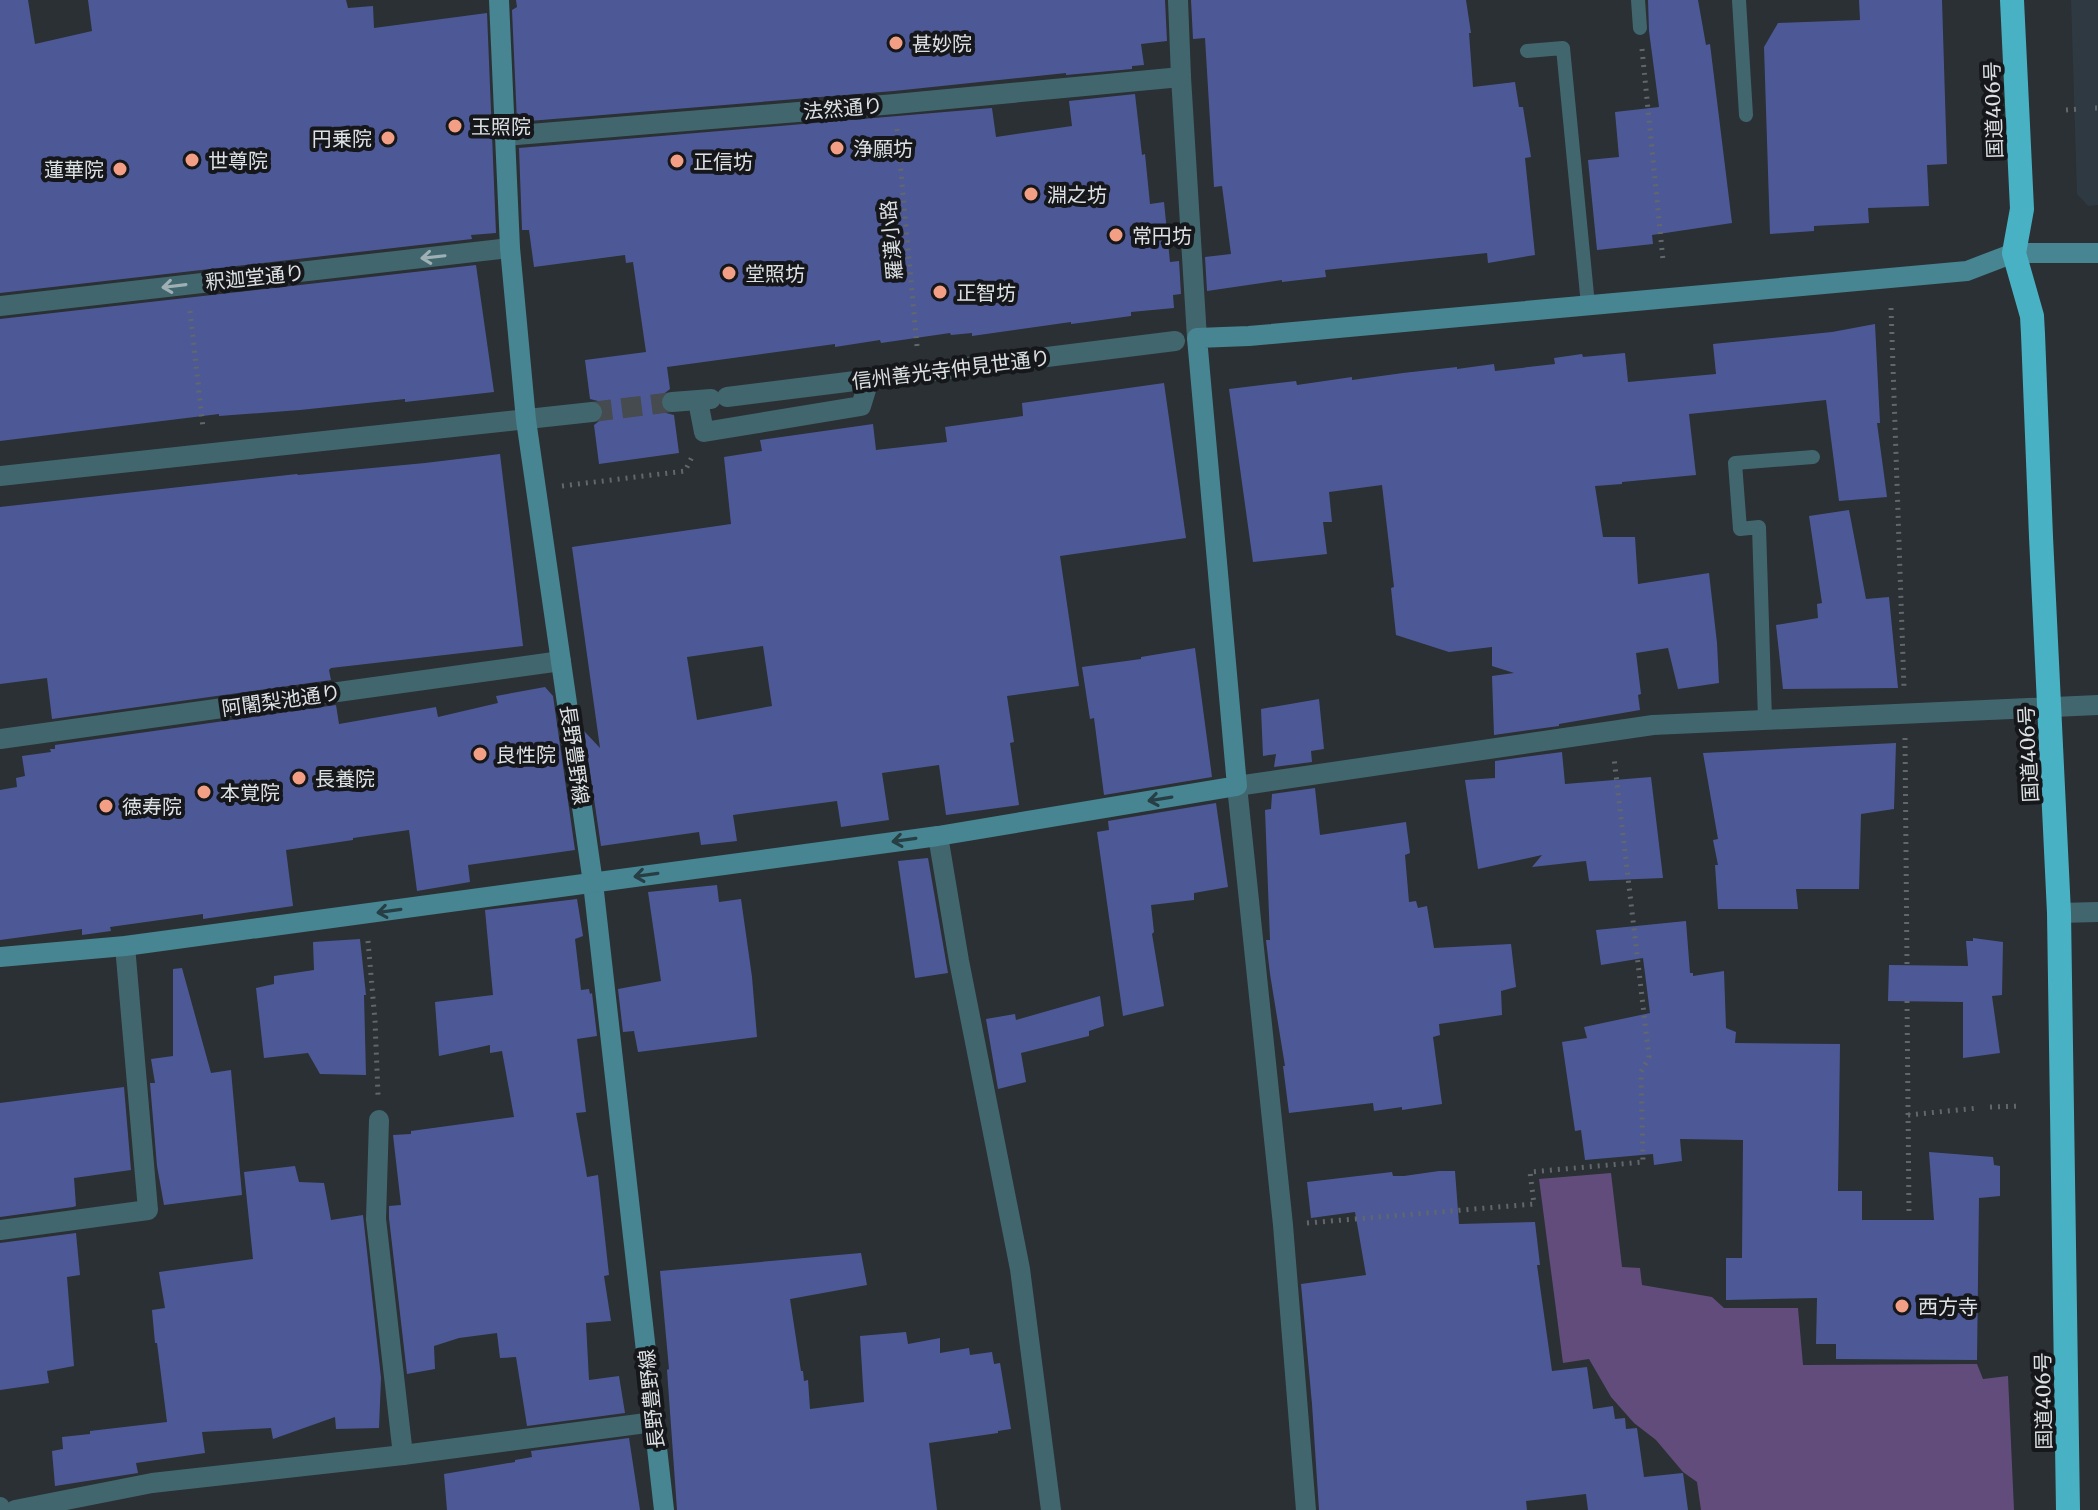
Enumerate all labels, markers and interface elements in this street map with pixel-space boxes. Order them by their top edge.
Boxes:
place label: 甚妙院 [912,31,972,56]
marker: 甚妙院 [887,34,905,52]
street label: 国道406号 [1979,61,2007,159]
street label: 法然通り [802,92,884,124]
place label: 玉照院 [471,114,531,139]
marker: 玉照院 [446,117,464,135]
place label: 円乗院 [312,126,372,151]
marker: 円乗院 [379,129,397,147]
place label: 浄願坊 [853,136,913,161]
marker: 浄願坊 [828,139,846,157]
place label: 世尊院 [208,148,268,173]
place label: 正信坊 [693,149,753,174]
marker: 世尊院 [183,151,201,169]
marker: 正信坊 [668,152,686,170]
place label: 蓮華院 [44,157,104,182]
marker: 蓮華院 [111,160,129,178]
place label: 淵之坊 [1047,182,1107,207]
marker: 淵之坊 [1022,185,1040,203]
street label: 羅漢小路 [875,199,907,281]
place label: 常円坊 [1132,223,1192,248]
marker: 常円坊 [1107,226,1125,244]
one-way arrow [420,250,447,265]
street label: 釈迦堂通り [204,259,306,295]
place label: 堂照坊 [745,261,805,286]
marker: 堂照坊 [720,264,738,282]
one-way arrow [162,278,188,293]
place label: 正智坊 [956,280,1016,305]
marker: 正智坊 [931,283,949,301]
street label: 信州善光寺仲見世通り [850,344,1052,394]
street label: 阿闍梨池通り [220,679,342,721]
street label: 長野豊野線 [556,704,594,806]
street label: 国道406号 [2013,705,2043,803]
place label: 良性院 [496,742,556,767]
marker: 良性院 [471,745,489,763]
place label: 長養院 [315,766,375,791]
marker: 長養院 [290,769,308,787]
place label: 本覚院 [220,780,280,805]
marker: 本覚院 [195,783,213,801]
one-way arrow [1148,792,1174,807]
place label: 徳寿院 [122,794,182,819]
marker: 徳寿院 [97,797,115,815]
one-way arrow [892,833,917,848]
one-way arrow [633,868,660,883]
one-way arrow [376,903,402,918]
place label: 西方寺 [1918,1294,1978,1319]
marker: 西方寺 [1893,1297,1911,1315]
street label: 長野豊野線 [633,1348,669,1450]
street label: 国道406号 [2030,1352,2056,1450]

